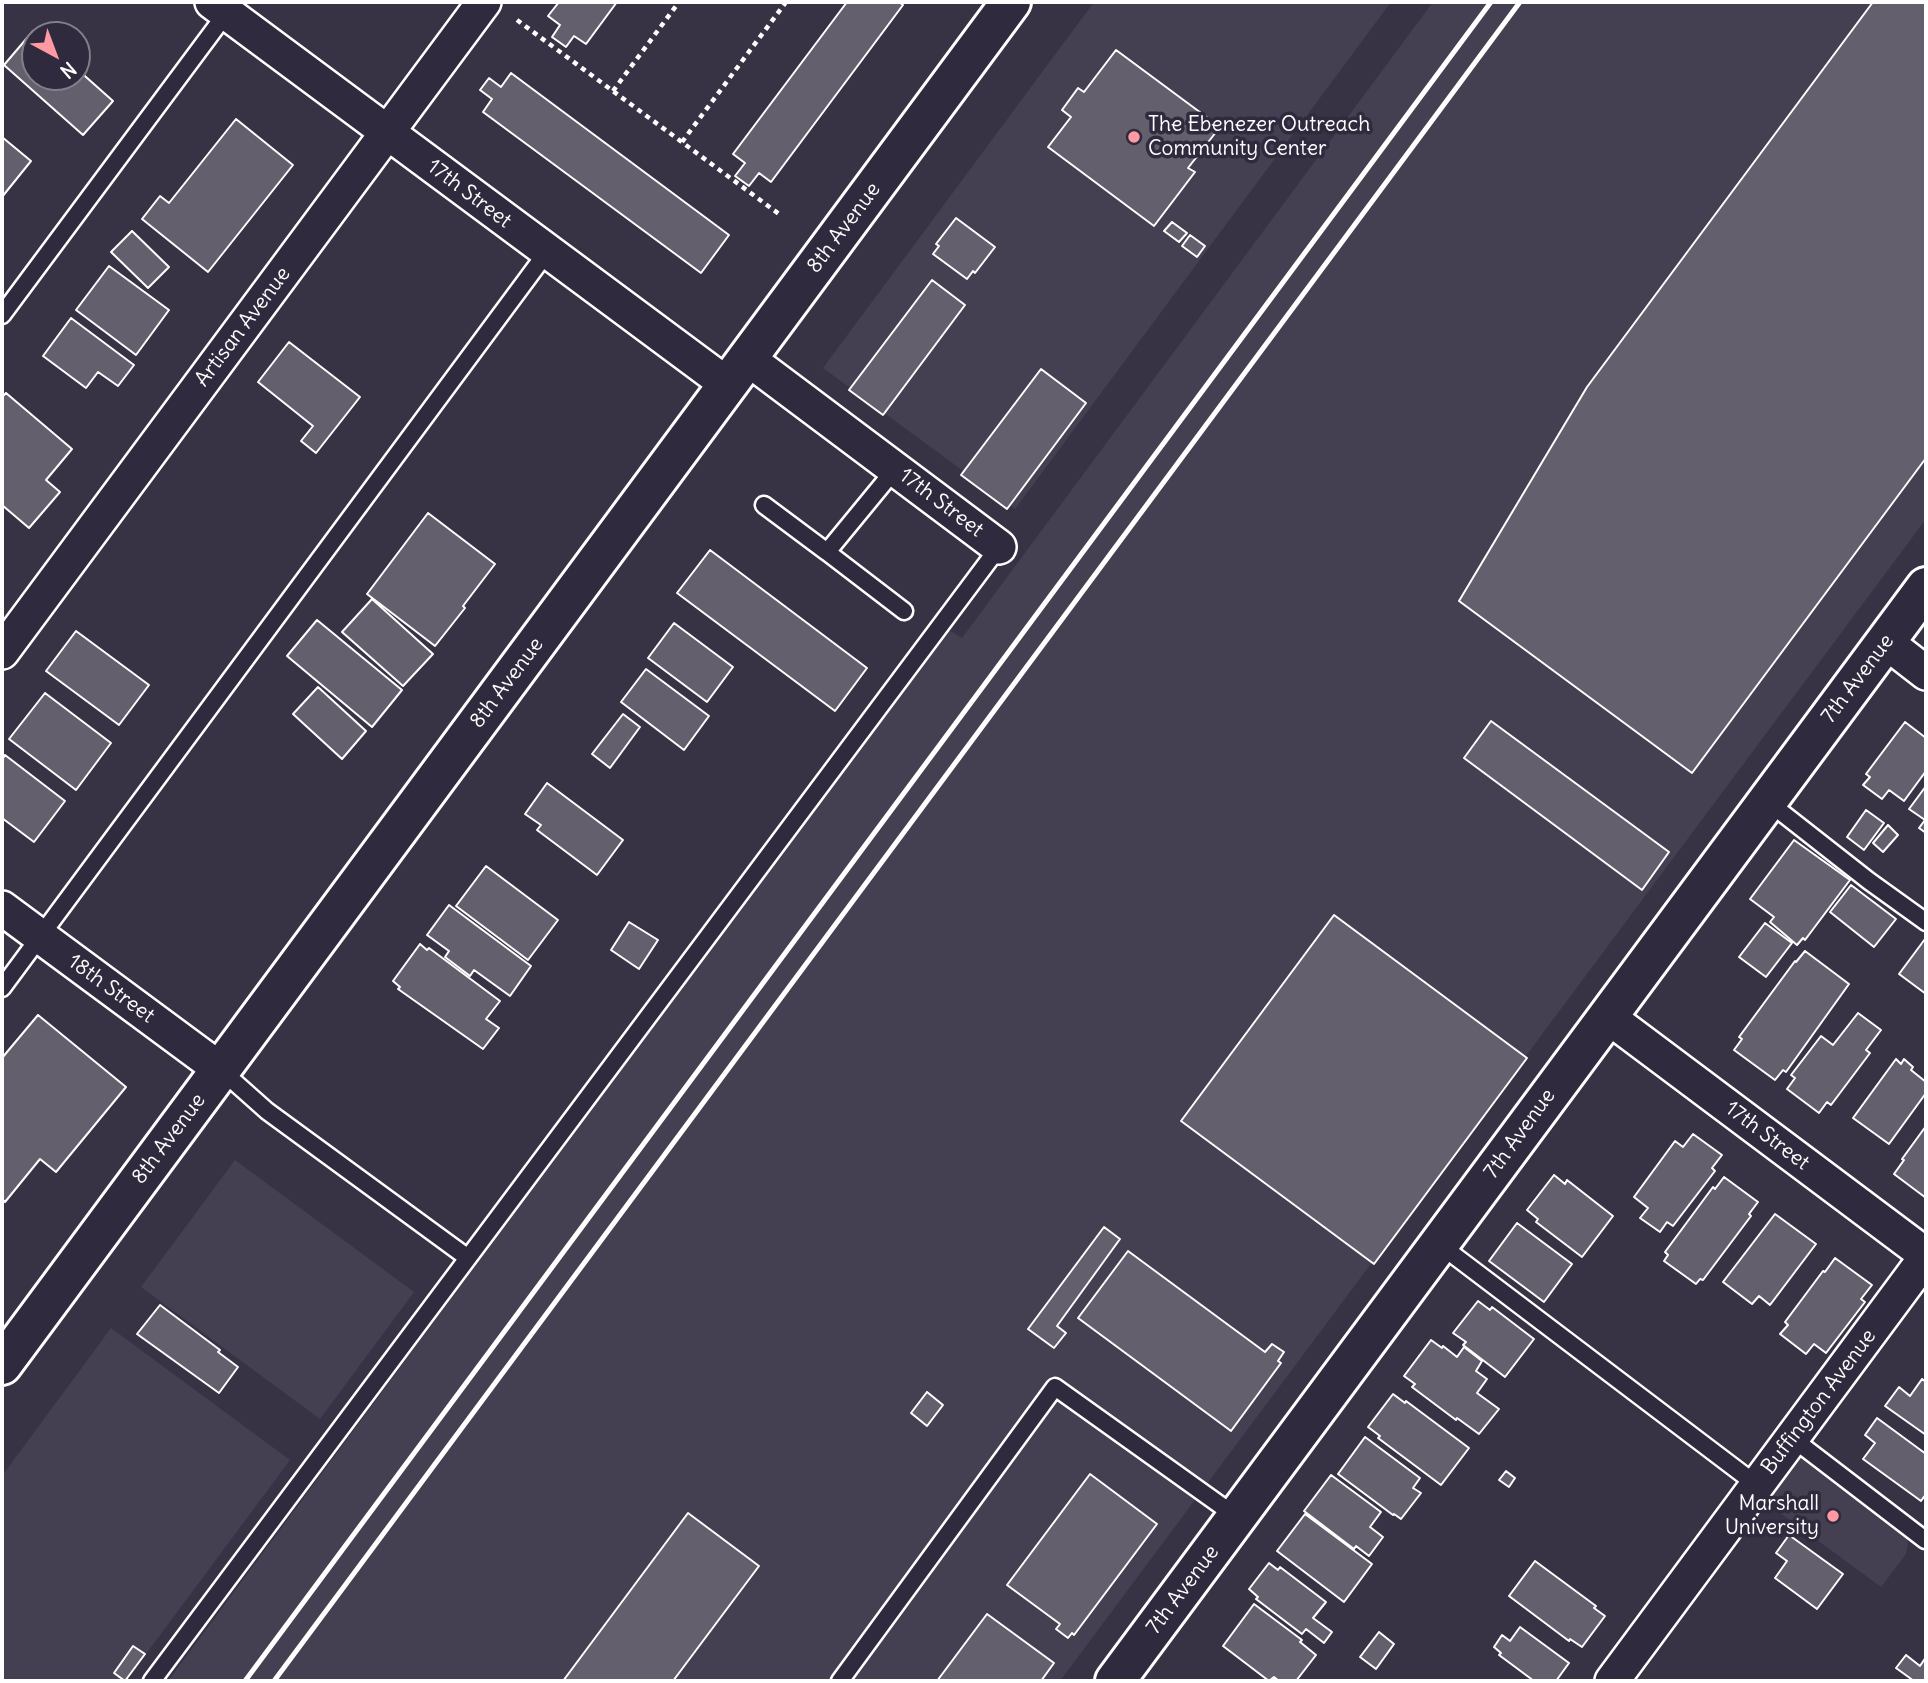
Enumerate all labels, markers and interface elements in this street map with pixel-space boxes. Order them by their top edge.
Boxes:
north arrow [21,21,91,91]
text: N [56,57,81,84]
place label: The Ebenezer Outreach Community Center [1148,112,1370,162]
marker: The Ebenezer Outreach Community Center [1126,129,1142,145]
street label: 17th Street [422,154,516,234]
street label: 8th Avenue [802,178,886,278]
street label: Artisan Avenue [190,262,296,392]
street label: 17th Street [894,463,988,543]
street label: 7th Avenue [1816,630,1900,728]
street label: 8th Avenue [465,633,549,733]
street label: 18th Street [63,949,159,1029]
street label: 7th Avenue [1479,1084,1561,1184]
street label: 8th Avenue [127,1089,211,1189]
street label: 17th Street [1720,1096,1814,1176]
street label: Buffington Avenue [1756,1325,1882,1479]
place label: Marshall University [1725,1491,1819,1541]
marker: Marshall University [1825,1508,1841,1524]
street label: 7th Avenue [1141,1541,1225,1639]

